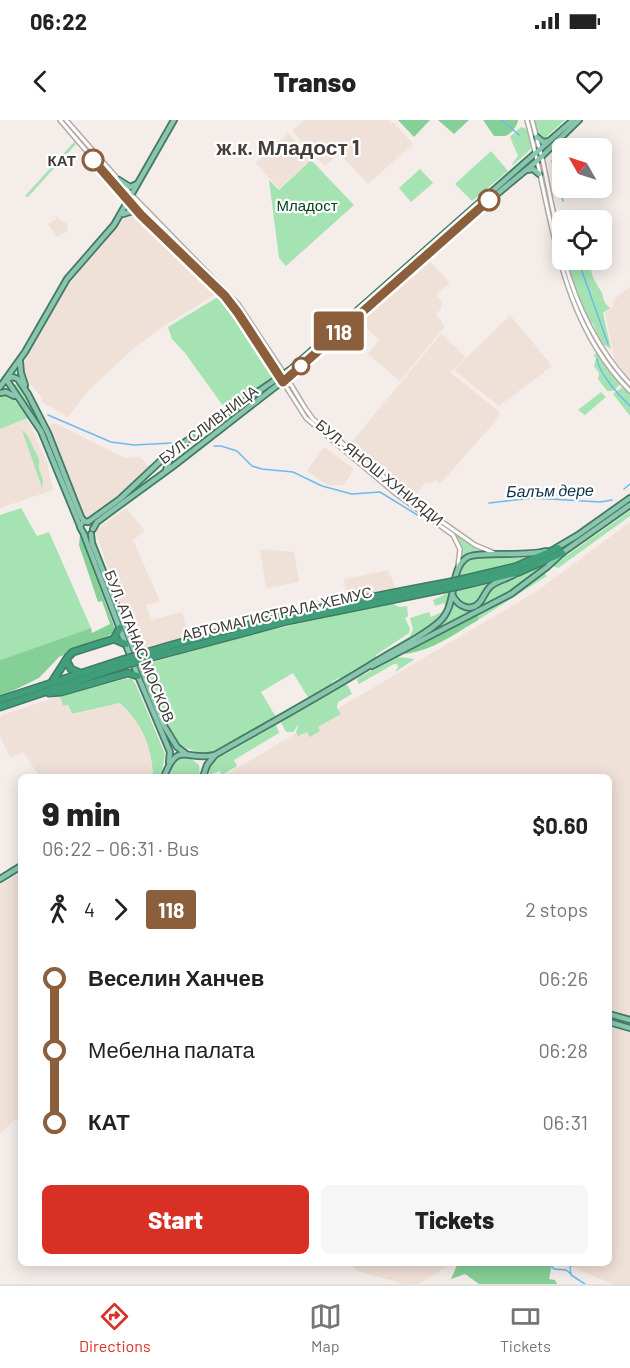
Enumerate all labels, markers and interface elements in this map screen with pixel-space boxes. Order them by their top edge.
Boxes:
text: 06:22 [30,8,87,34]
icon: back [24,65,57,98]
text: Transo [274,65,356,97]
icon: heart [573,65,606,98]
district label: ж.к. Младост 1 [216,134,359,159]
north arrow [552,138,612,198]
map controls [552,138,612,270]
marker: КАТ [82,149,104,171]
place label: КАТ [48,151,76,169]
unlabelled marker [478,189,500,211]
park label: Младост [276,196,338,214]
button: locate [552,210,612,270]
line badge: 118 [304,312,374,350]
text: 118 [326,319,352,344]
unlabelled marker [292,357,310,375]
street label: БУЛ. СЛИВНИЦА [155,381,261,467]
street label: БУЛ. ЯНОШ ХУНИЯДИ [313,415,447,529]
water label: Балъм дере [506,480,594,500]
street label: БУЛ. АТАНАС МОСКОВ [101,567,179,725]
street label: АВТОМАГИСТРАЛА ХЕМУС [180,582,374,644]
text: 9 min [42,793,120,833]
text: $0.60 [533,812,588,838]
text: 06:22 – 06:31 · Bus [42,836,199,860]
icon: walk [42,893,75,926]
icon: forward [104,893,137,926]
text: 4 [84,897,95,921]
text: 118 [158,897,184,922]
text: 2 stops [525,897,588,921]
text: Веселин Ханчев [88,964,264,990]
text: 06:26 [539,966,588,990]
text: Мебелна палата [88,1036,255,1062]
text: 06:28 [538,1038,588,1062]
text: КАТ [88,1108,130,1134]
text: 06:31 [542,1110,588,1134]
button: Start [42,1185,309,1254]
button: Tickets [321,1185,588,1254]
tab: Directions [79,1300,151,1355]
tab: Map [309,1300,342,1355]
tab: Tickets [500,1300,551,1355]

